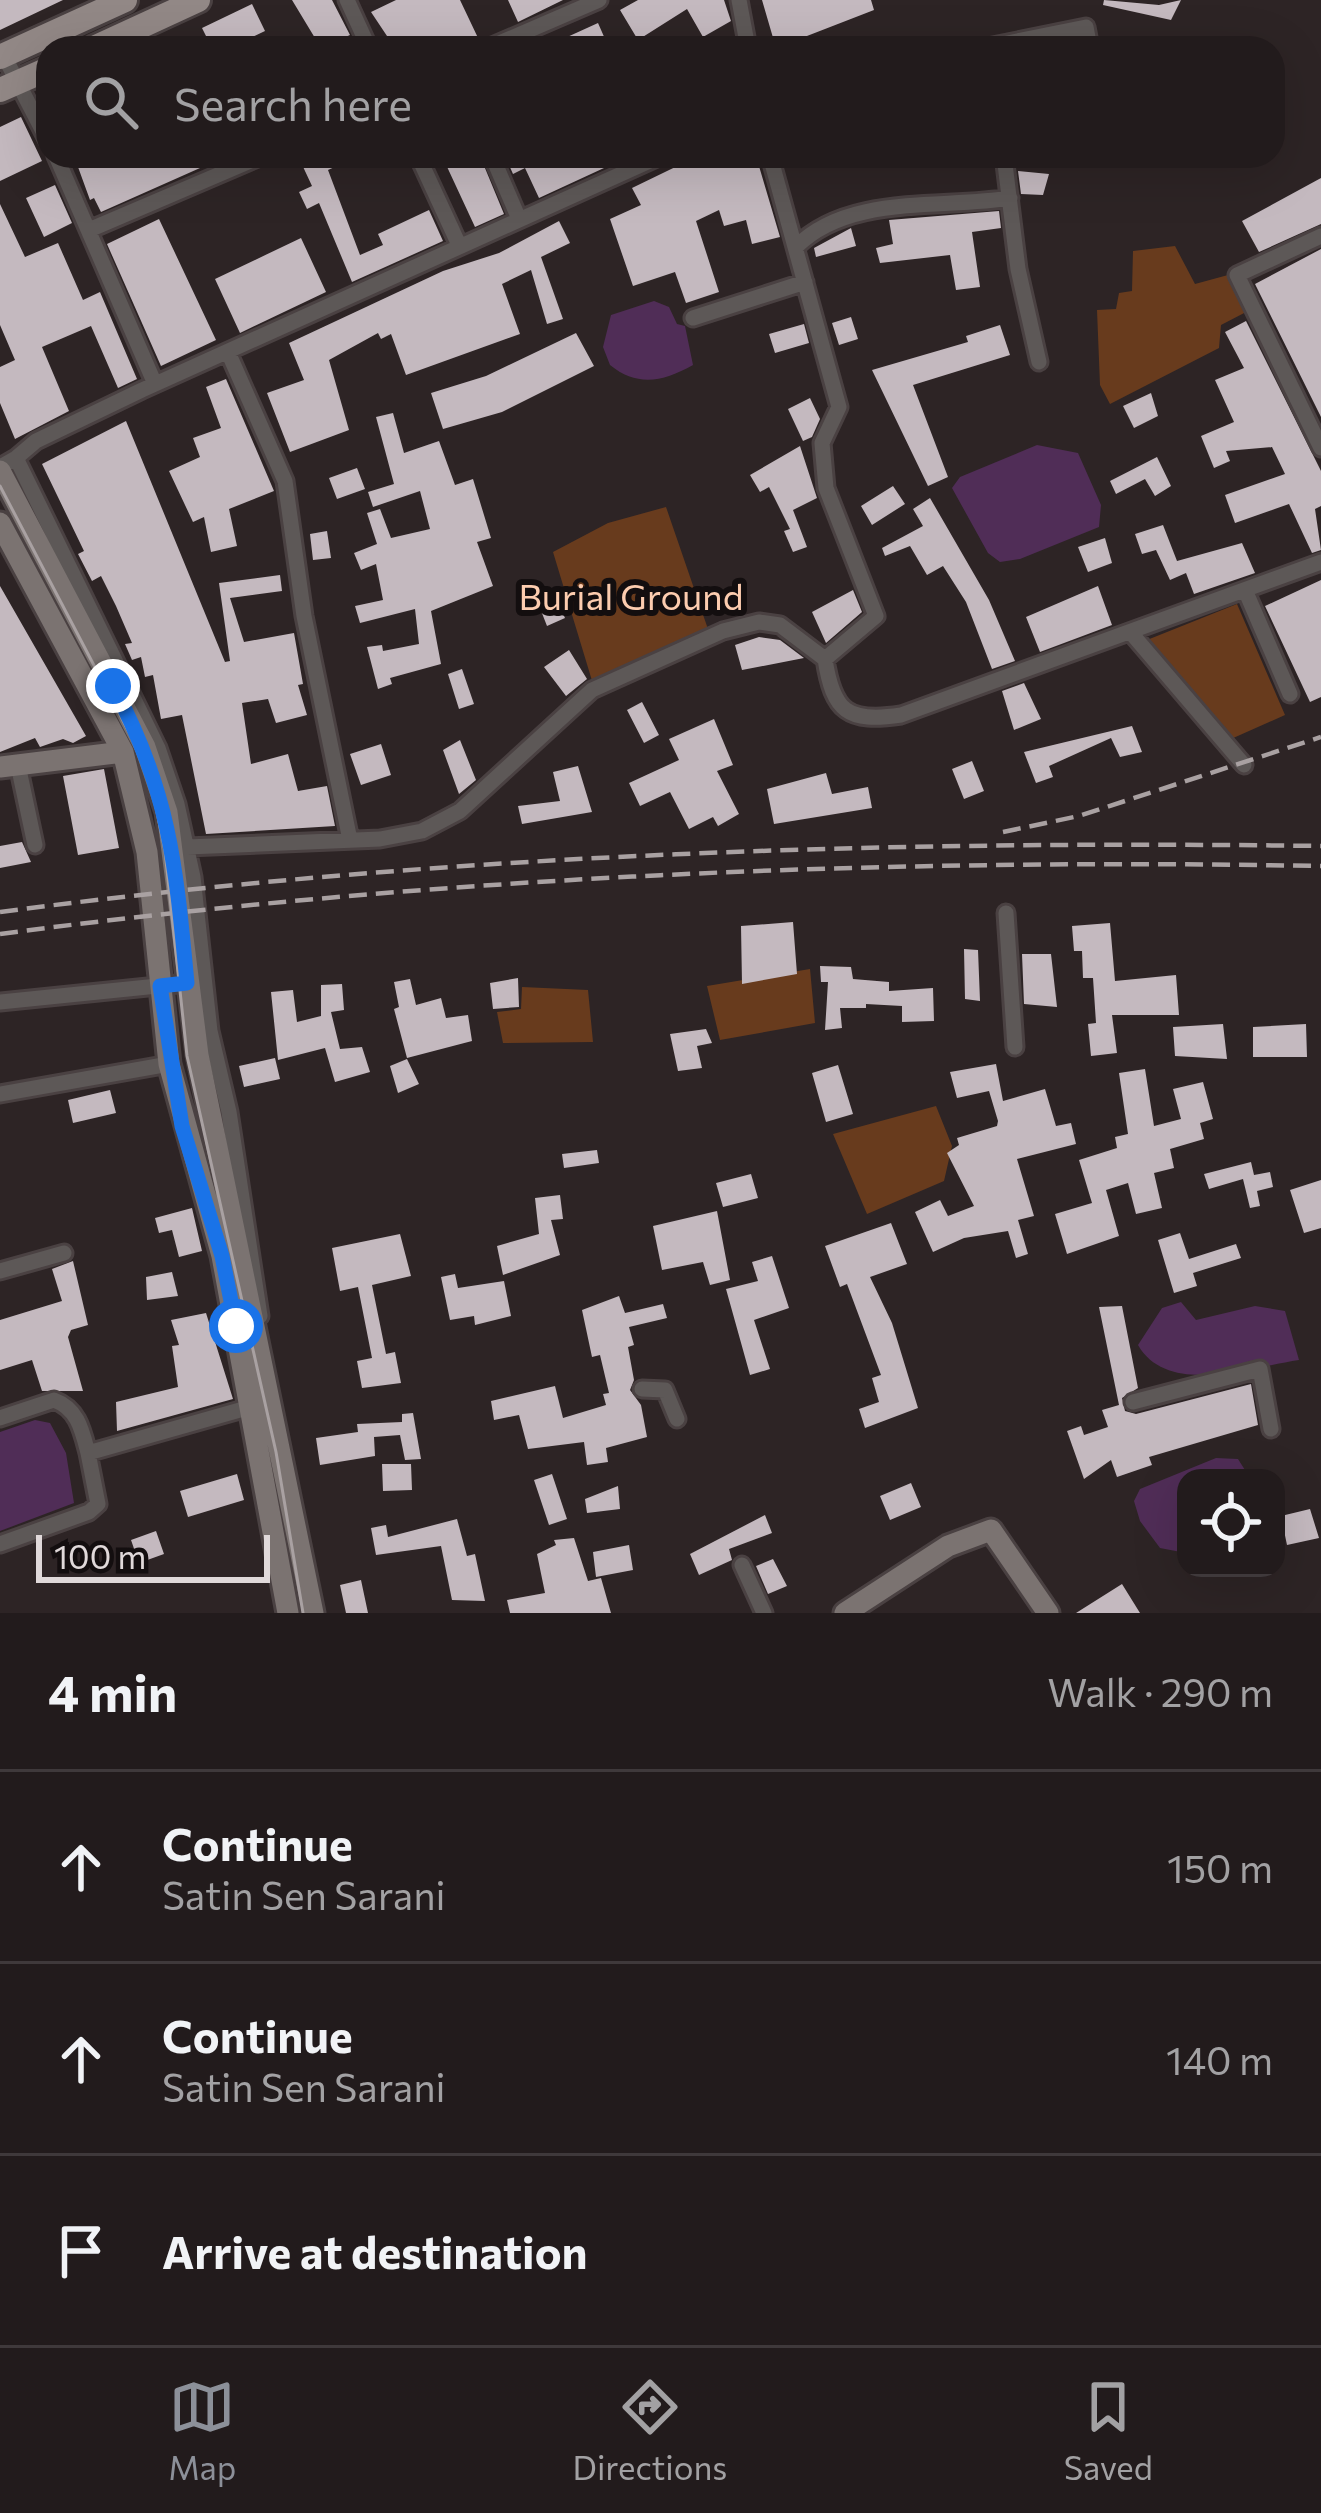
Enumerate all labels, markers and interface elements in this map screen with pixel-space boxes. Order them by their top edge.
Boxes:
search box [36,36,1285,168]
icon: search [78,69,144,135]
text: Search here [174,75,412,130]
park label: Burial Ground [518,573,744,617]
route end [86,659,140,713]
route start [209,1299,263,1353]
map controls [1177,1469,1285,1577]
button: locate [1177,1469,1285,1577]
scale bar [36,1529,270,1582]
text: 100 m [54,1535,146,1576]
text: 4 min [48,1660,177,1723]
text: Walk · 290 m [1048,1667,1273,1715]
text: Continue [162,1815,353,1870]
icon: ahead [48,1834,114,1900]
text: 150 m [1167,1843,1273,1891]
text: Satin Sen Sarani [162,1870,446,1918]
text: Continue [162,2007,353,2062]
icon: ahead [48,2026,114,2092]
text: 140 m [1166,2035,1273,2083]
text: Satin Sen Sarani [162,2062,446,2110]
icon: arrive [48,2218,114,2284]
text: Arrive at destination [162,2223,588,2278]
tab: Map [168,2374,236,2487]
tab: Directions [573,2374,727,2487]
tab: Saved [1064,2374,1153,2487]

